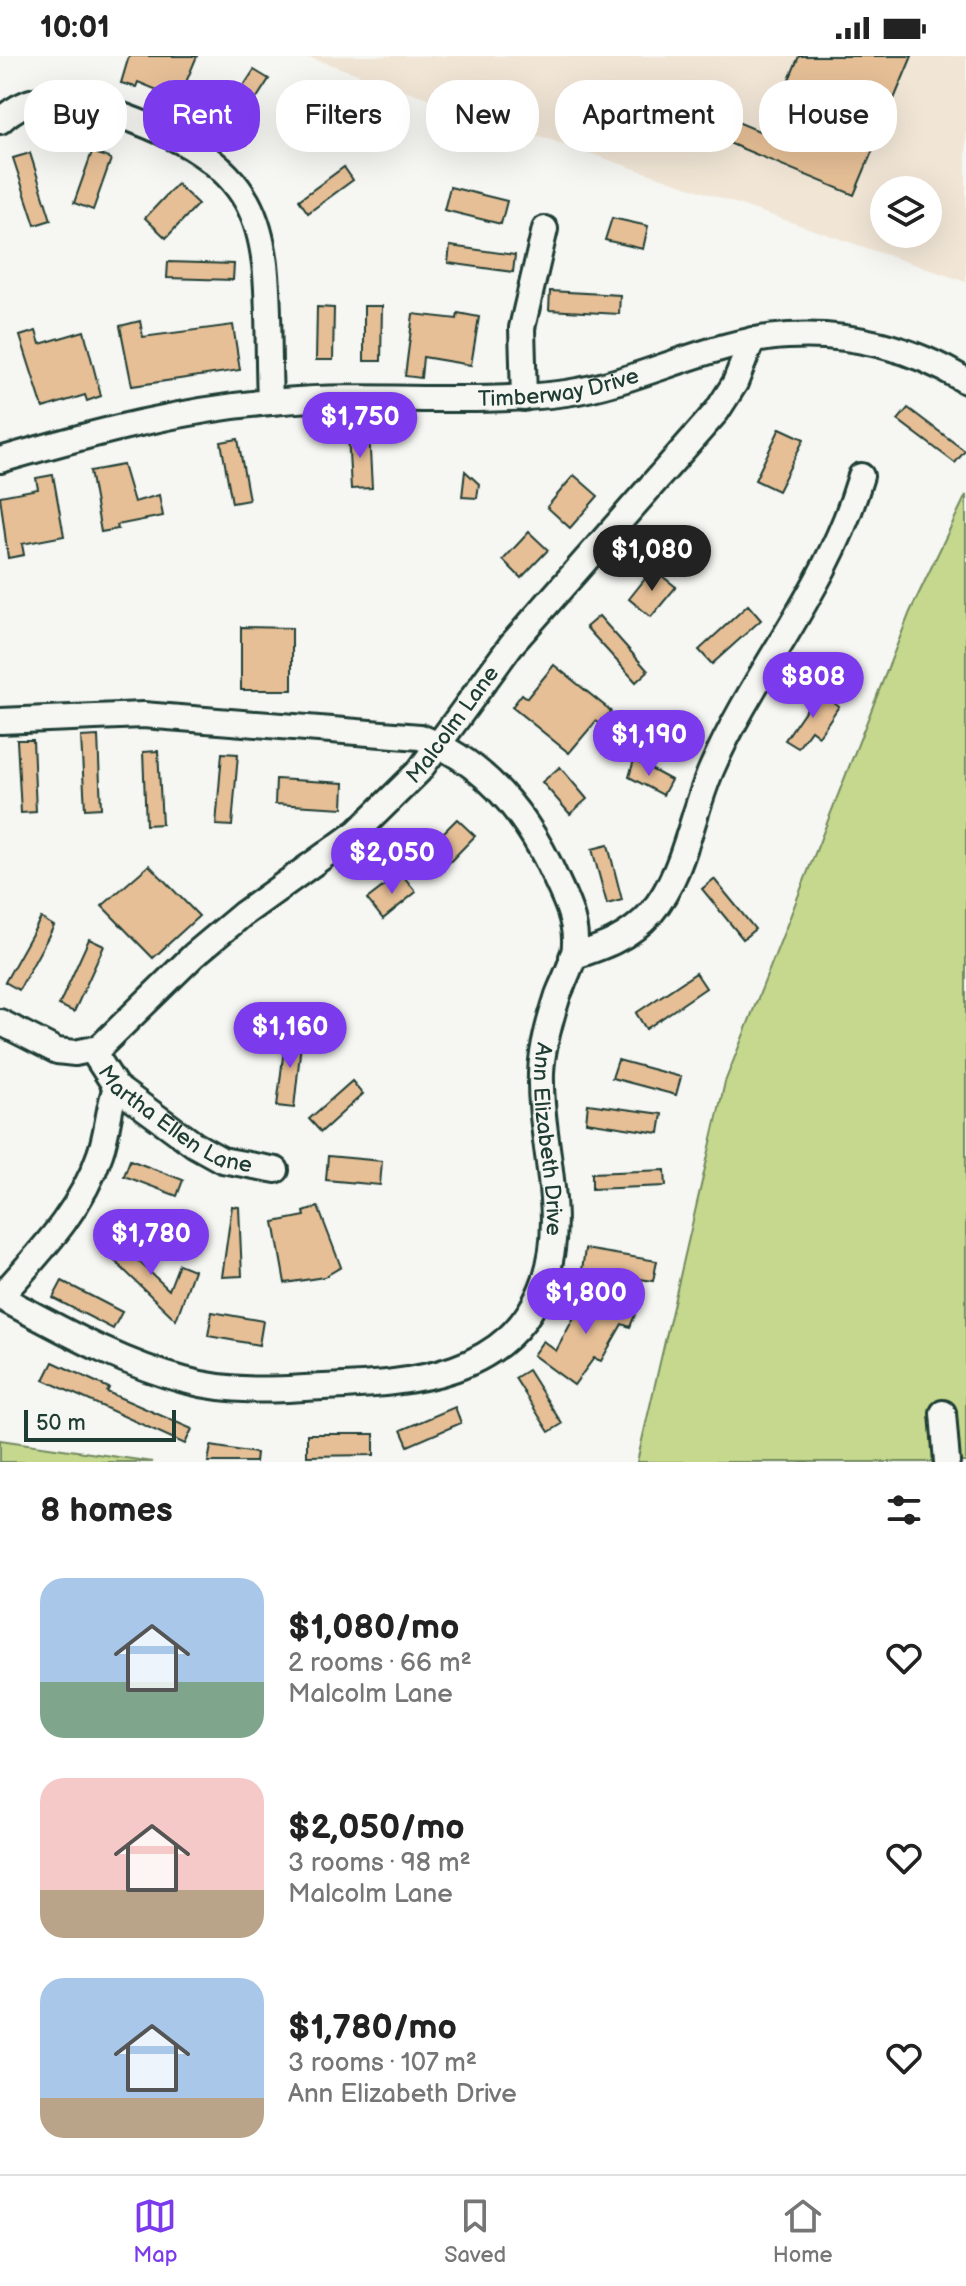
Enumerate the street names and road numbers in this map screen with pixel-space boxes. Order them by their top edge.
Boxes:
street label: Timberway Drive [478,362,642,413]
street label: Malcolm Lane [401,661,505,789]
street label: Ann Elizabeth Drive [527,1041,567,1236]
street label: Martha Ellen Lane [92,1060,254,1179]

